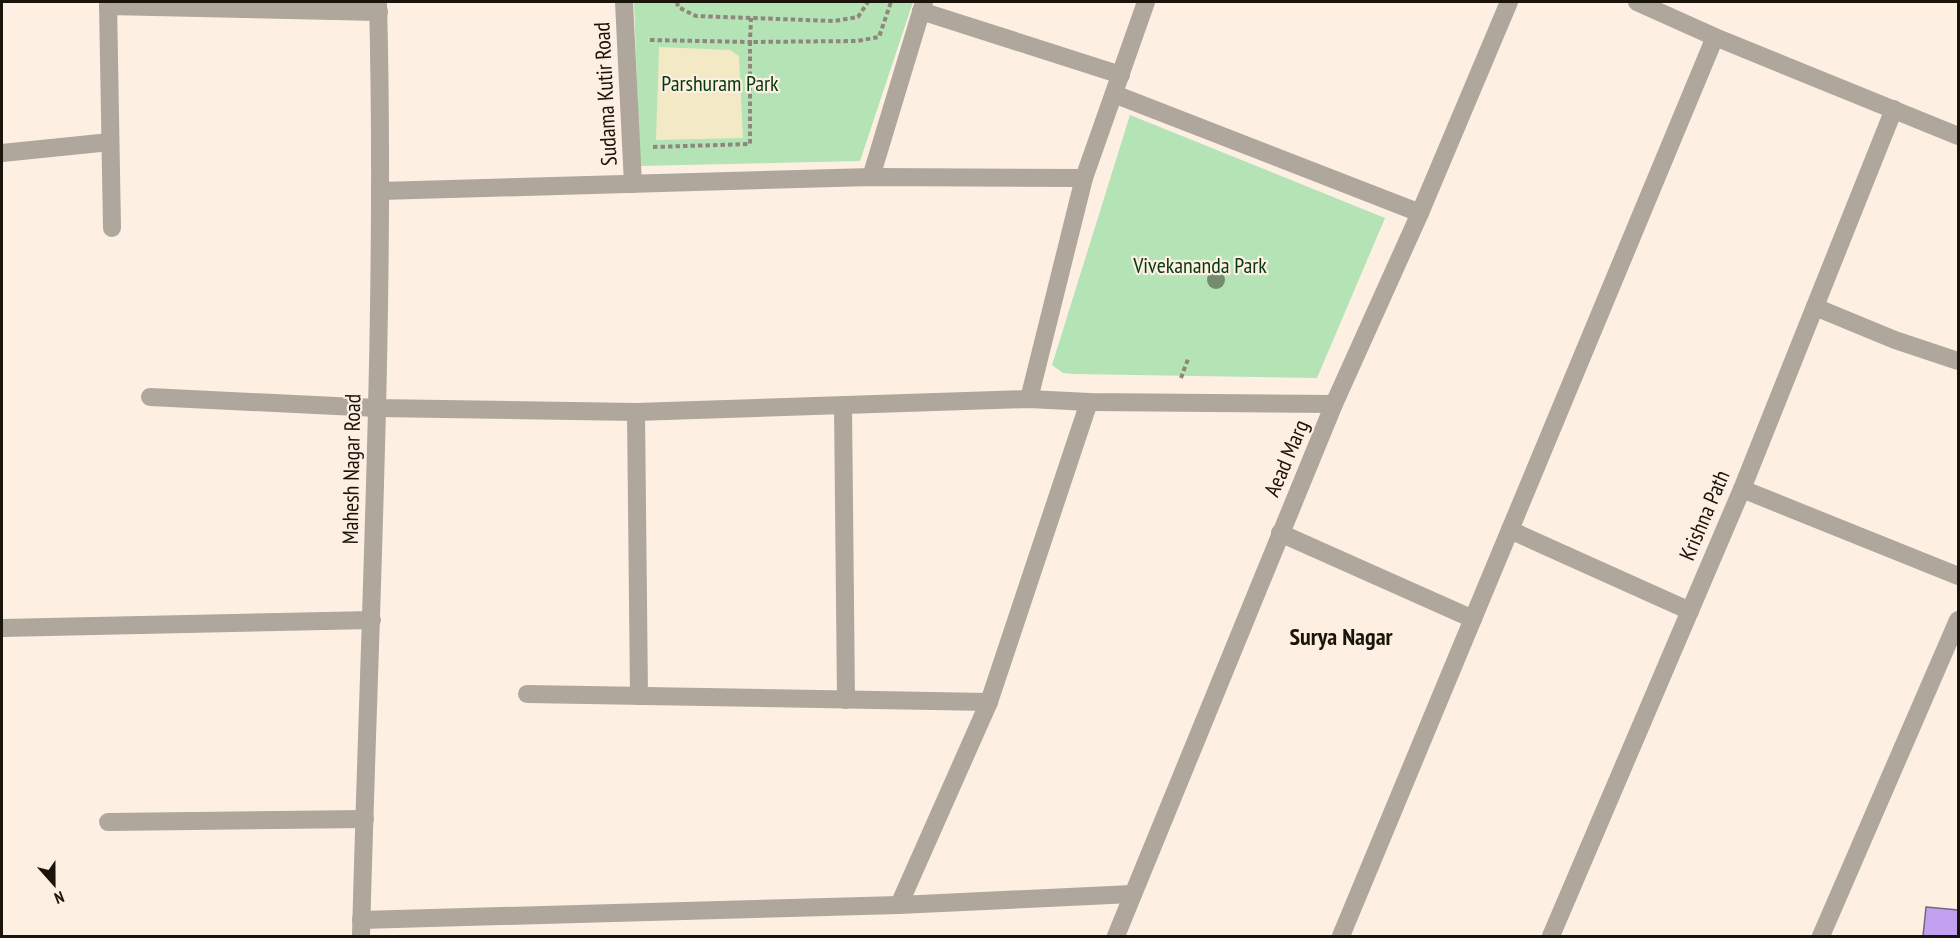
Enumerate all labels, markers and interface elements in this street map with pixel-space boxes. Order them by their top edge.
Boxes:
street label: Sudama Kutir Road [587,21,623,167]
park label: Parshuram Park [661,69,779,97]
park label: Vivekananda Park [1132,251,1267,279]
street label: Mahesh Nagar Road [336,394,366,544]
street label: Aead Marg [1257,415,1315,501]
street label: Krishna Path [1672,466,1736,564]
district label: Surya Nagar [1289,621,1394,652]
north arrow [24,854,84,914]
text: N [52,887,67,909]

